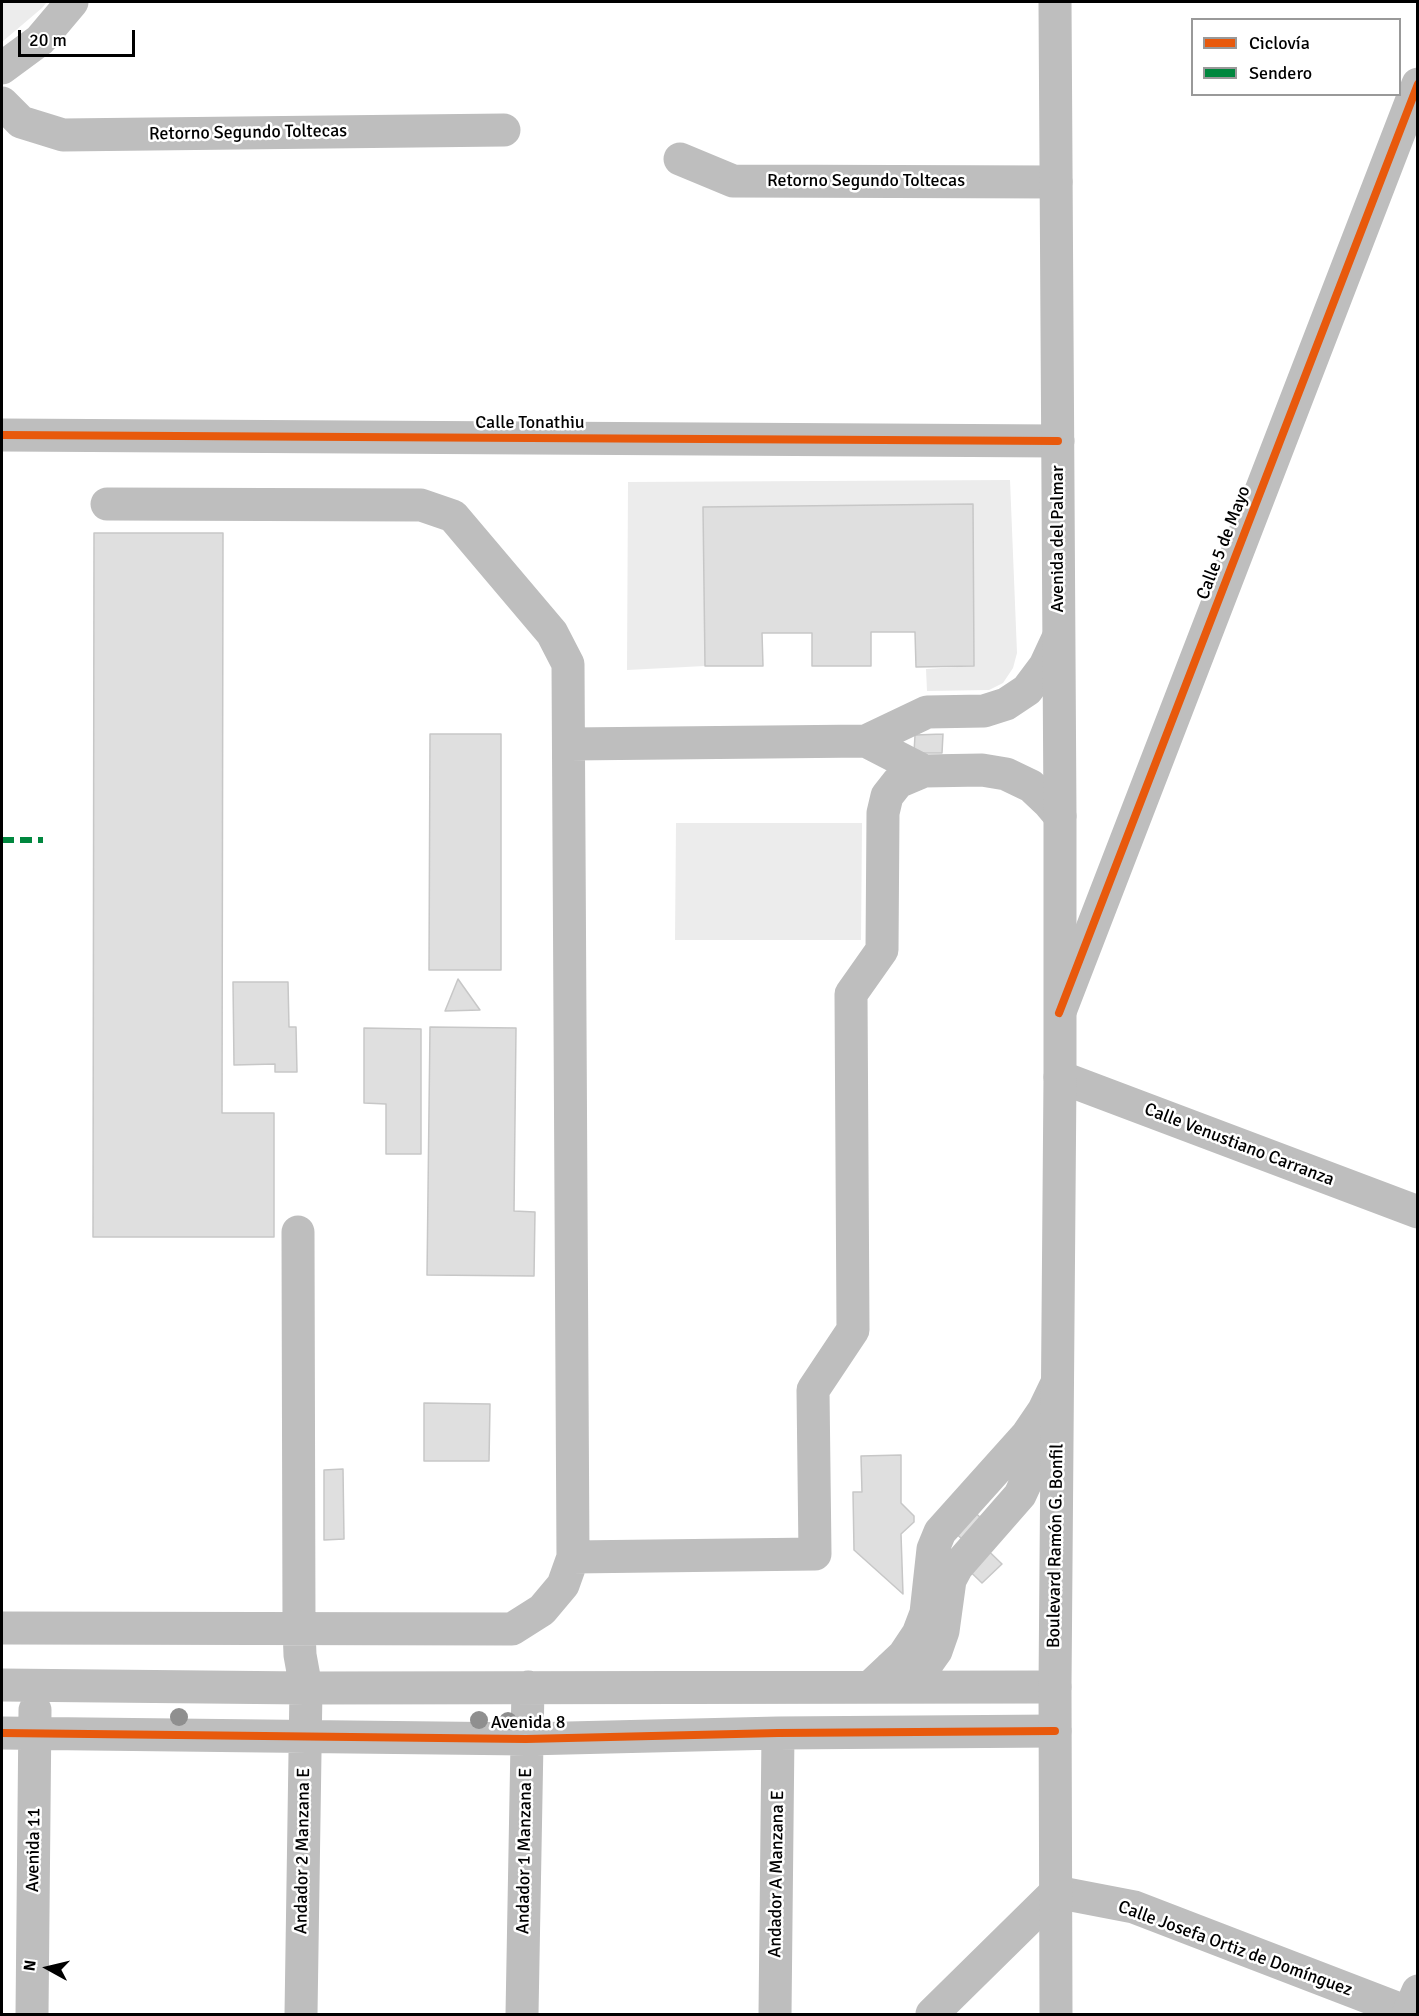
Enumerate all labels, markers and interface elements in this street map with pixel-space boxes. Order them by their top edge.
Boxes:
scale bar [21,18,138,56]
legend [1191,18,1401,96]
text: 20 m [29,29,67,51]
text: Ciclovía [1249,32,1310,54]
text: Sendero [1249,62,1312,84]
street label: Retorno Segundo Toltecas [149,120,347,146]
street label: Retorno Segundo Toltecas [767,170,965,192]
street label: Calle Tonathiu [475,412,585,434]
street label: Avenida del Palmar [1047,465,1069,613]
street label: Calle 5 de Mayo [1192,483,1256,603]
street label: Calle Venustiano Carranza [1141,1099,1337,1191]
street label: Boulevard Ramón G. Bonfil [1043,1444,1069,1648]
street label: Avenida 8 [491,1712,565,1734]
street label: Andador 2 Manzana E [291,1768,315,1934]
street label: Andador 1 Manzana E [513,1768,537,1934]
street label: Andador A Manzana E [765,1790,789,1958]
street label: Avenida 11 [22,1808,46,1892]
street label: Calle Josefa Ortiz de Domínguez [1115,1897,1355,2001]
north arrow [18,1938,78,1998]
text: N [19,1959,41,1972]

